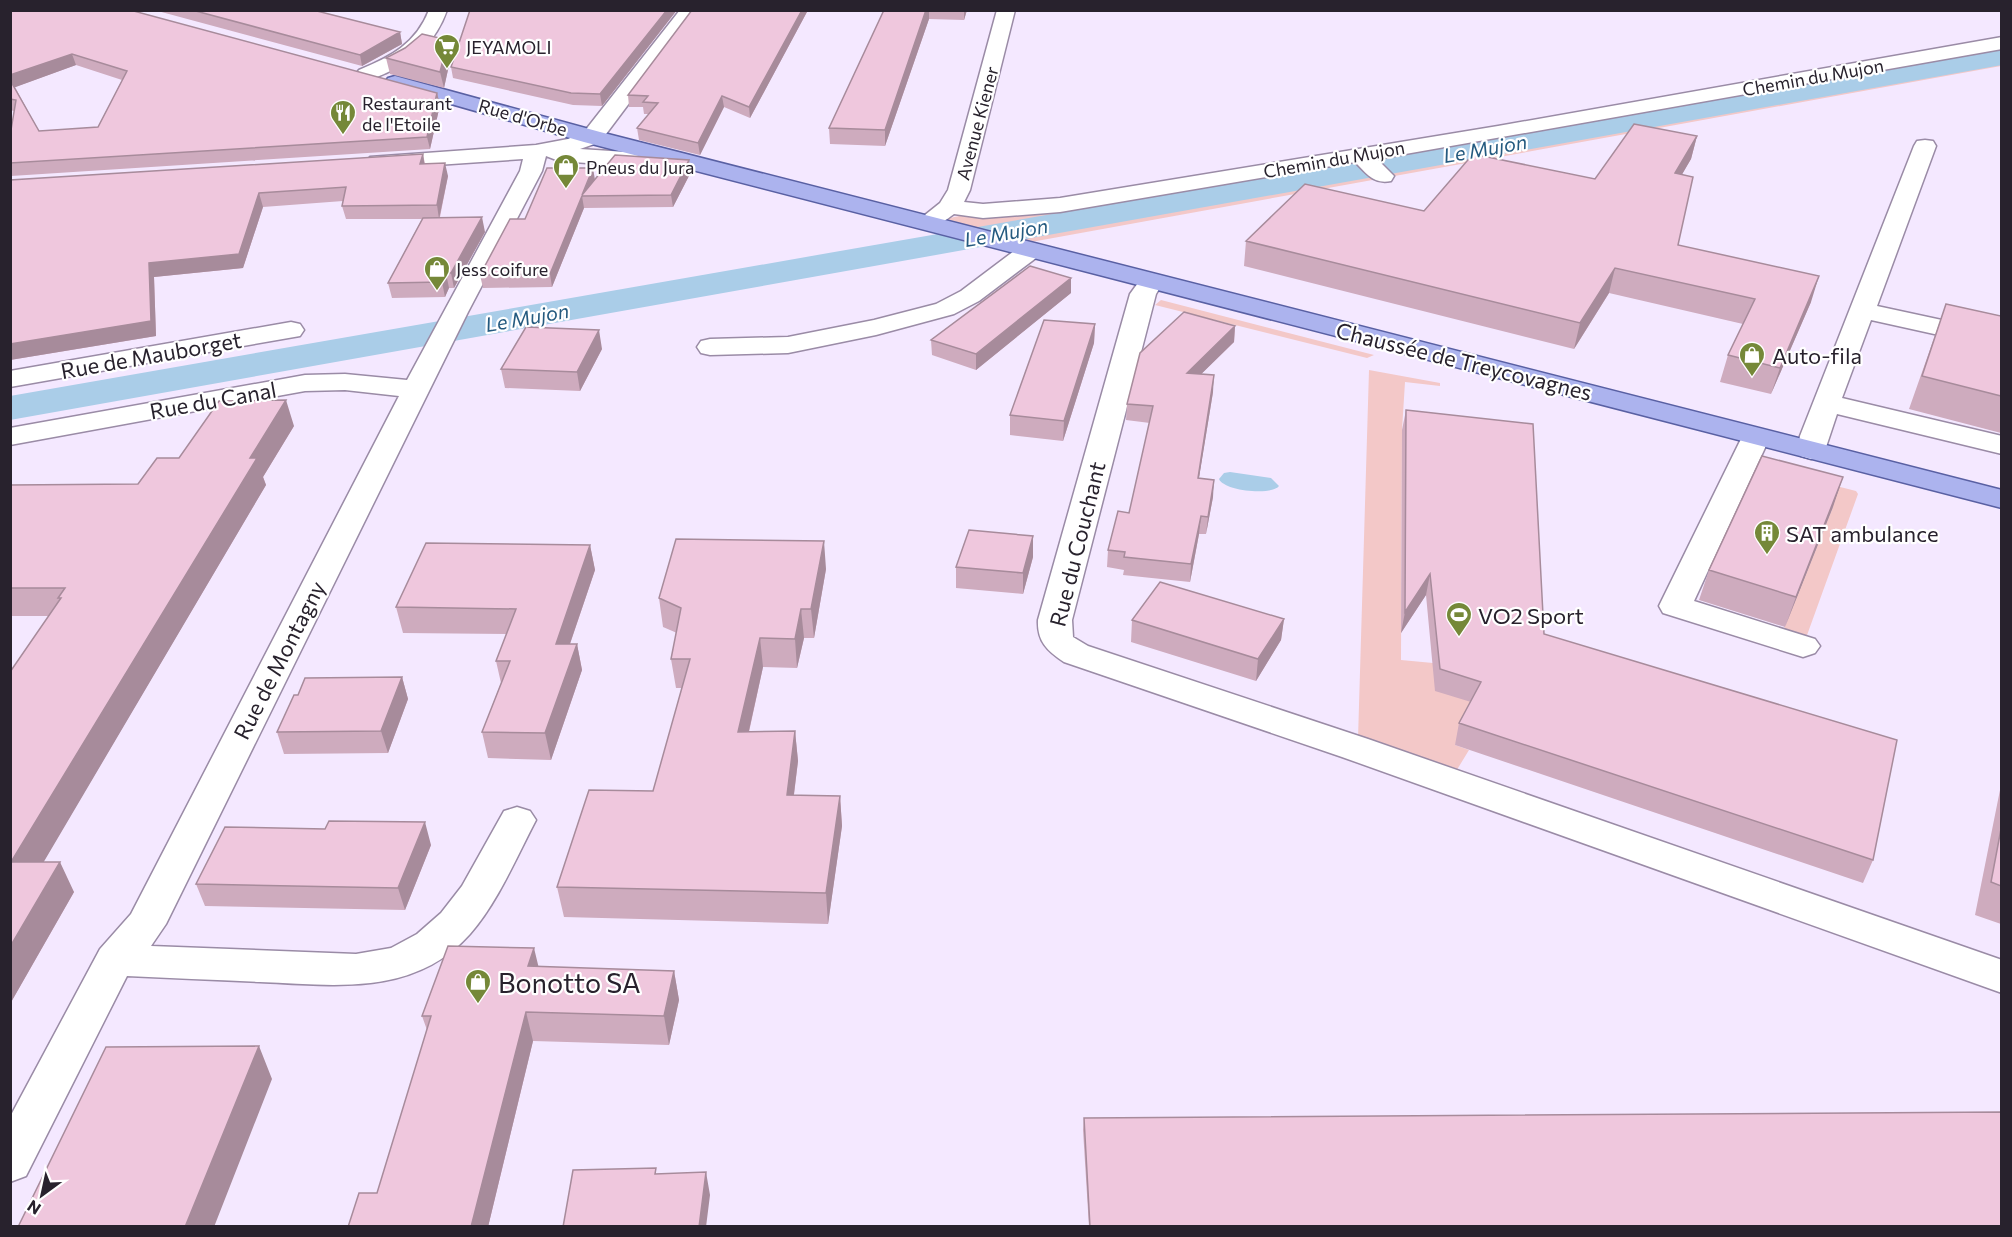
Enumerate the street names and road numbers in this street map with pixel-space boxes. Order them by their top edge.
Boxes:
street label: Chemin du Mujon [1741,54,1885,100]
street label: Avenue Kiener [951,64,1003,182]
street label: Rue d'Orbe [476,94,570,140]
street label: Chemin du Mujon [1262,136,1406,182]
street label: Chaussée de Treycovagnes [1333,316,1595,406]
street label: Rue de Mauborget [59,326,243,384]
street label: Rue du Canal [148,376,278,424]
street label: Rue du Couchant [1043,459,1111,629]
street label: Rue de Montagny [227,576,331,744]

